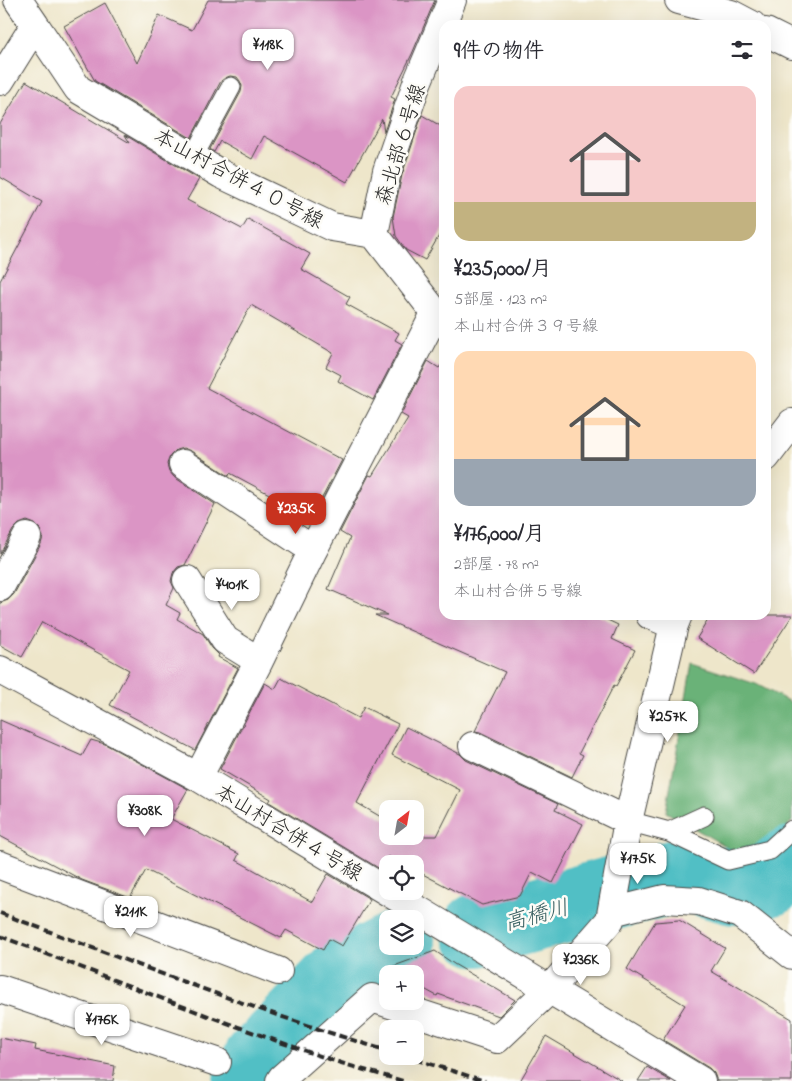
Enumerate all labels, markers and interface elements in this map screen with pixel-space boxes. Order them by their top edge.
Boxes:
pin: ¥118K [233,28,303,71]
text: ¥118K [253,33,283,57]
icon: filters [728,36,756,64]
text: 9件の物件 [454,37,544,67]
street label: 森北部６号線 [369,80,435,209]
icon: home [560,119,650,209]
street label: 本山村合併４０号線 [148,122,329,237]
text: ¥235,000/月 [454,255,552,285]
text: 5部屋 · 123 m² [454,288,547,312]
text: 本山村合併３９号線 [454,315,598,339]
icon: home [560,384,650,474]
pin: ¥235K [261,492,331,535]
text: ¥235K [277,497,315,521]
text: ¥176,000/月 [454,520,545,550]
text: 2部屋 · 78 m² [454,553,539,577]
pin: ¥401K [197,568,267,611]
text: ¥401K [216,573,248,597]
text: 本山村合併５号線 [454,580,582,604]
pin: ¥257K [633,700,703,743]
text: ¥257K [649,705,687,729]
street label: 本山村合併４号線 [208,778,368,890]
pin: ¥308K [110,794,180,837]
text: ¥308K [128,799,162,823]
north arrow [379,800,424,845]
map controls [379,800,424,1065]
pin: ¥175K [603,842,673,885]
text: ¥175K [621,847,655,871]
button: locate [379,855,424,900]
water label: 高橋川 [501,893,573,941]
pin: ¥211K [96,896,166,938]
text: ¥211K [115,900,147,924]
button: layers [379,910,424,955]
pin: ¥236K [546,944,616,986]
text: ¥236K [563,948,599,972]
button: + [379,965,424,1010]
pin: ¥176K [67,1004,137,1046]
text: ¥176K [86,1008,118,1032]
button: − [379,1020,424,1065]

